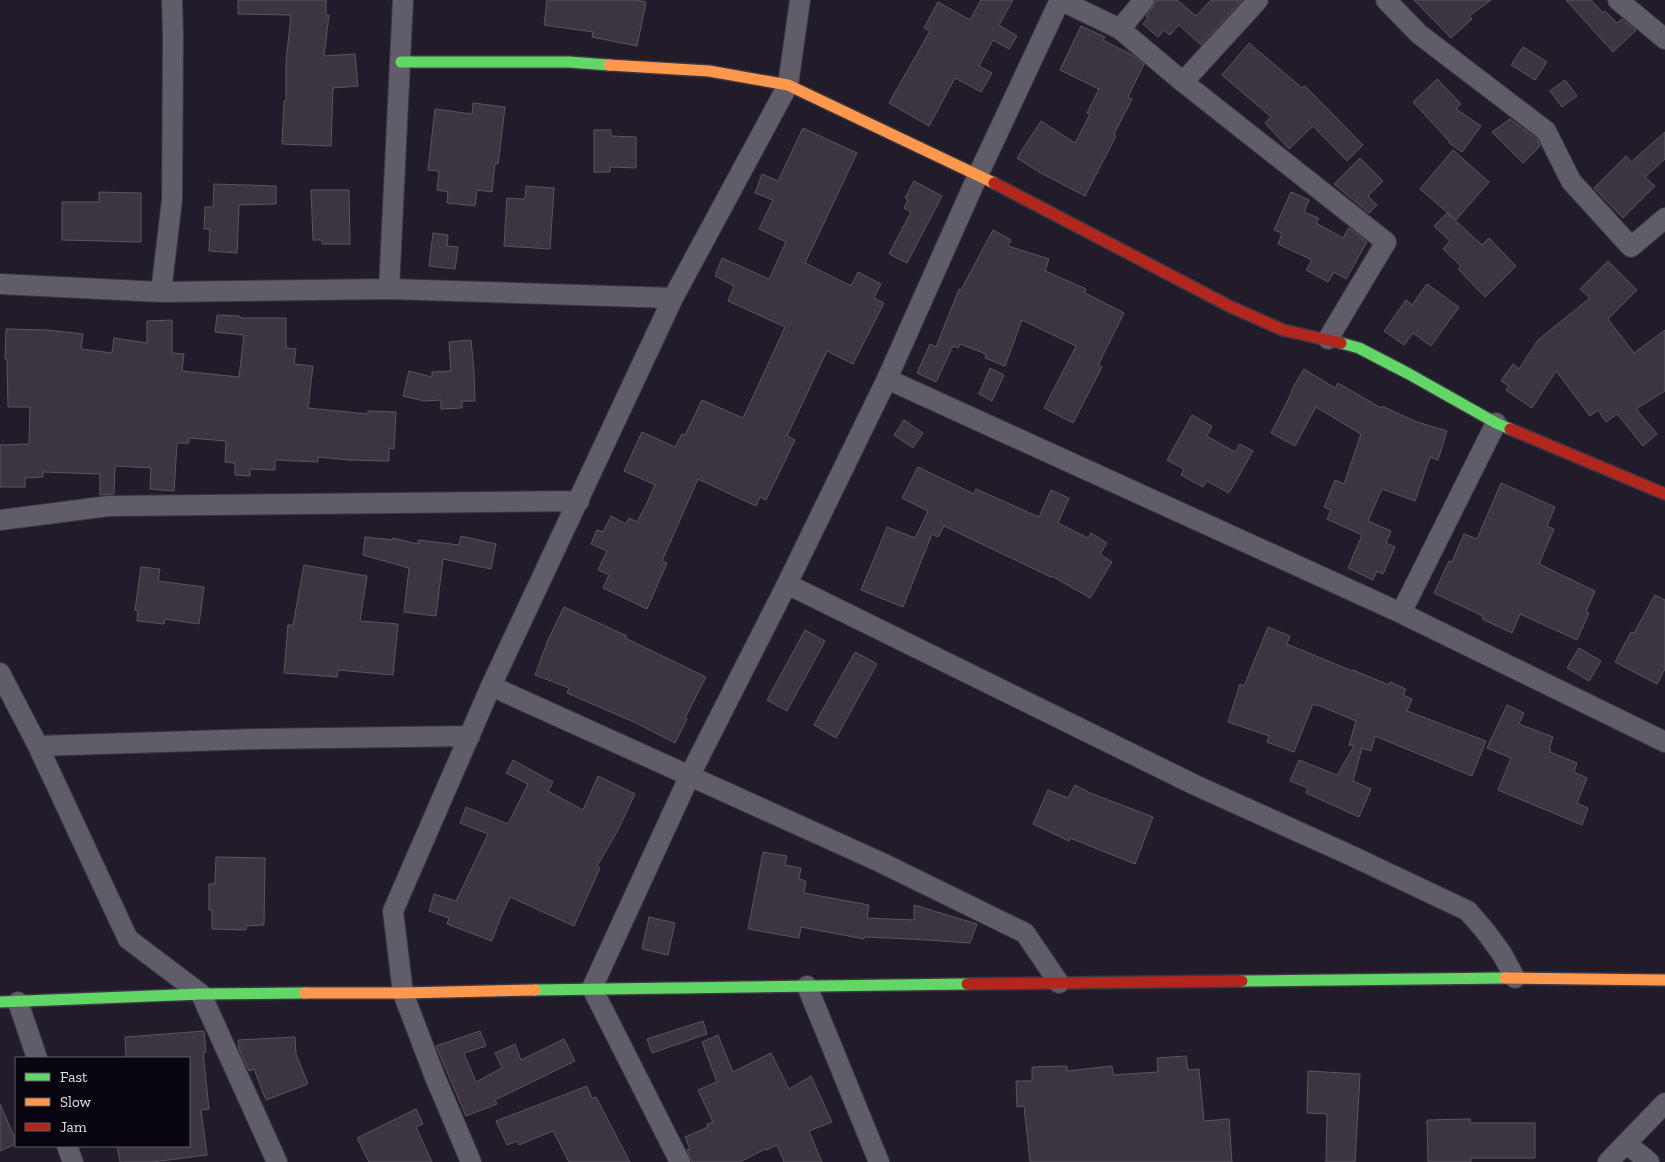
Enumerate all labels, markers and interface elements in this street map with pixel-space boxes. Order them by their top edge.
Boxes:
legend [15,1057,190,1147]
text: Fast [60,1068,88,1086]
text: Slow [60,1093,92,1111]
text: Jam [60,1118,87,1136]

